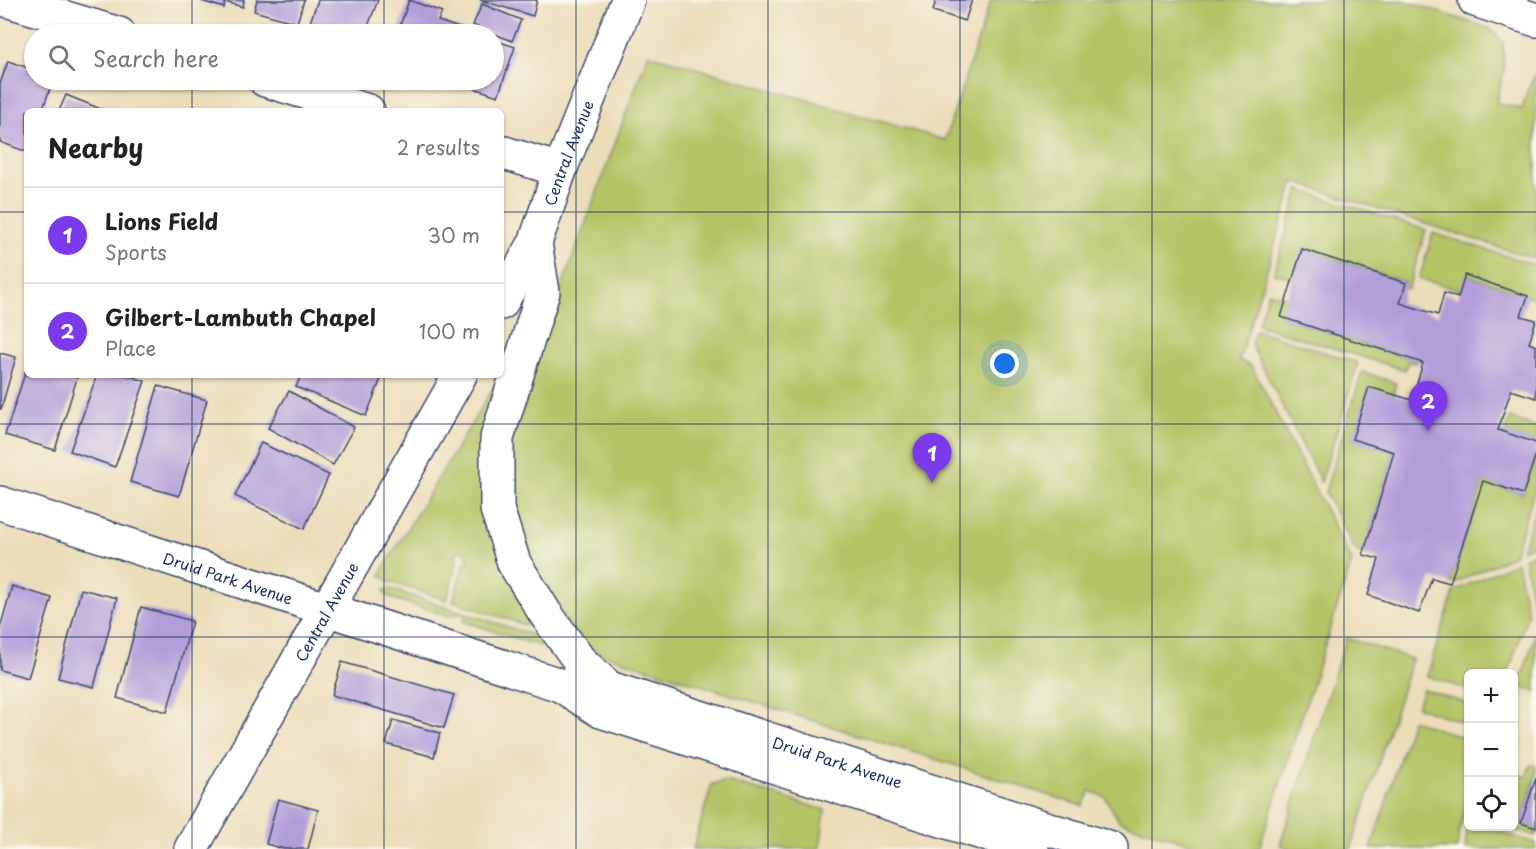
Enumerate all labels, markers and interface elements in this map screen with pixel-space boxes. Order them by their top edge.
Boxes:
search box [24,24,504,90]
icon: search [45,41,78,74]
text: Search here [93,41,219,74]
street label: Central Avenue [537,97,598,208]
text: Nearby [48,128,143,167]
text: 2 results [397,132,480,162]
text: Lions Field [105,204,218,237]
text: 1 [63,220,72,250]
text: 30 m [427,220,480,250]
text: Sports [105,237,167,267]
text: Gilbert-Lambuth Chapel [105,300,376,333]
text: 2 [60,316,75,346]
text: 100 m [419,316,480,346]
text: Place [105,333,156,363]
your location [990,349,1019,378]
pin: 2 [1408,382,1448,431]
pin: 1 [912,434,952,483]
street label: Druid Park Avenue [160,545,296,609]
street label: Central Avenue [288,558,363,666]
map controls [1464,669,1518,831]
button: + [1464,669,1518,723]
button: − [1464,723,1518,777]
street label: Druid Park Avenue [770,730,905,793]
button: locate [1464,777,1518,831]

